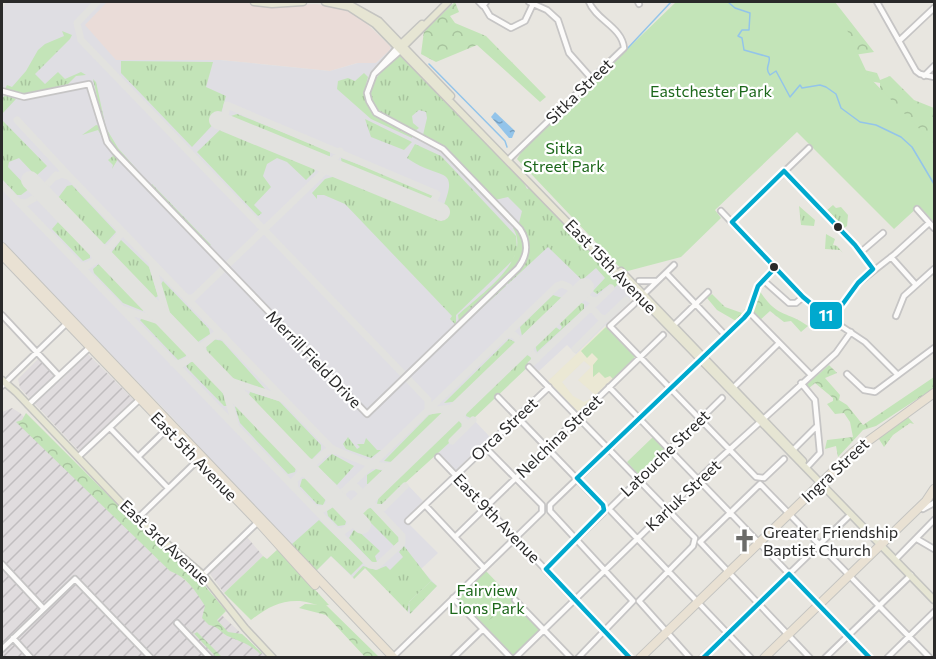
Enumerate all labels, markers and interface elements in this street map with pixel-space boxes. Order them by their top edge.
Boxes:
street label: Sitka Street [541,54,616,127]
park label: Eastchester Park [650,81,772,100]
park label: Sitka Street Park [523,138,605,175]
street label: East 15th Avenue [562,215,661,316]
unlabelled marker [832,221,844,233]
unlabelled marker [768,261,780,273]
line badge: 11 [809,301,843,330]
text: 11 [819,305,833,324]
street label: Merrill Field Drive [263,306,366,411]
street label: Nelchina Street [512,390,606,481]
street label: Orca Street [467,393,541,464]
street label: Latouche Street [616,405,713,500]
street label: East 5th Avenue [147,407,241,504]
street label: Ingra Street [797,433,873,506]
street label: Karluk Street [641,455,724,534]
street label: East 9th Avenue [450,469,545,566]
street label: East 3rd Avenue [117,495,214,588]
place label: Greater Friendship Baptist Church [763,522,898,559]
church icon: Greater Friendship Baptist Church [732,528,758,554]
park label: Fairview Lions Park [449,580,525,617]

